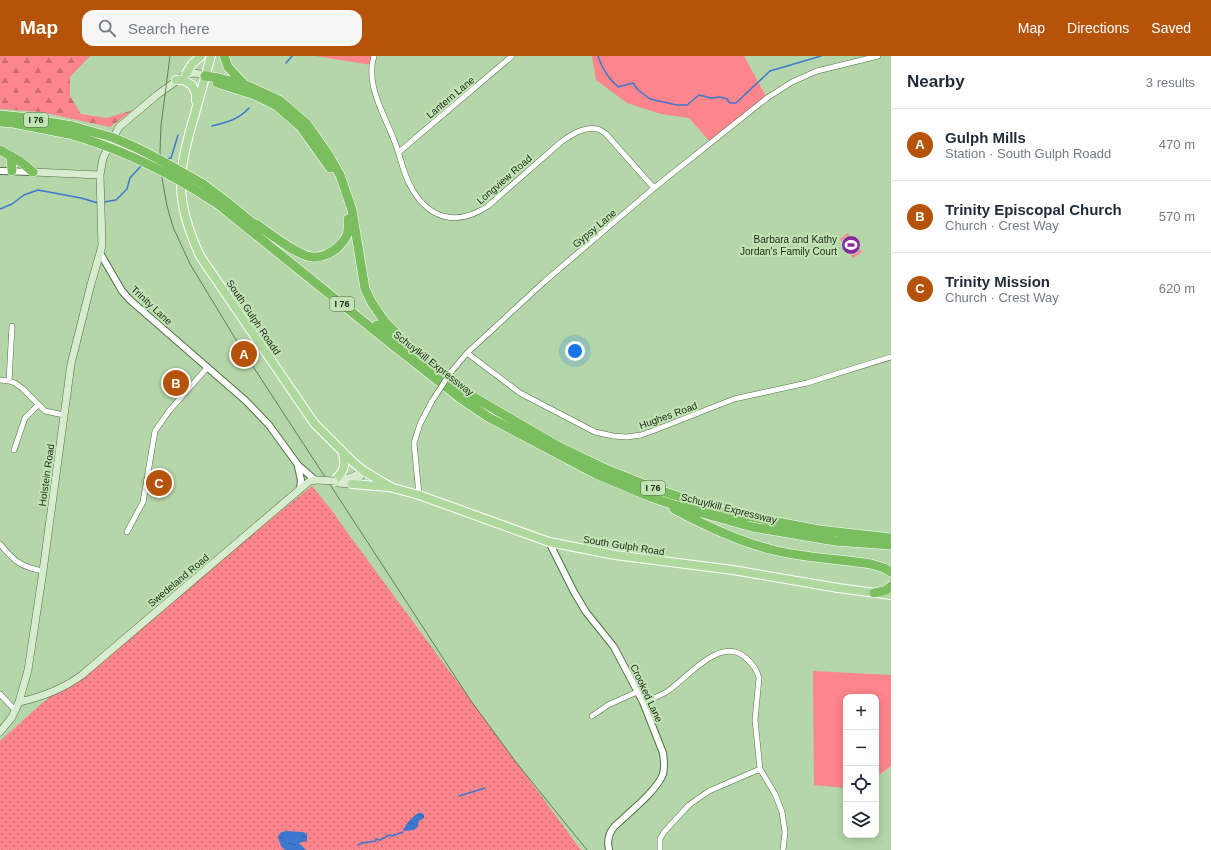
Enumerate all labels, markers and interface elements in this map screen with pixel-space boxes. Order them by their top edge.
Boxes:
search box [82,10,362,46]
text: Map [20,17,58,38]
icon: search [96,17,118,39]
text: Search here [128,20,210,37]
text: Map [1018,20,1045,36]
text: Directions [1067,20,1129,36]
text: Saved [1151,20,1191,36]
text: Nearby [907,72,965,91]
street label: Lantern Lane [424,74,477,121]
text: 3 results [1146,75,1195,90]
road number: I 76 [24,113,48,127]
text: Gulph Mills [945,129,1026,146]
text: A [915,137,925,152]
text: 470 m [1159,137,1195,152]
text: Station · South Gulph Roadd [945,146,1111,161]
street label: Longview Road [475,153,534,206]
text: Trinity Episcopal Church [945,201,1122,218]
street label: Gypsy Lane [570,207,619,250]
text: B [915,209,925,224]
text: 570 m [1159,209,1195,224]
text: Church · Crest Way [945,218,1059,233]
place label: Barbara and Kathy Jordan's Family Court [740,234,837,257]
sports icon: Barbara and Kathy Jordan's Family Court [840,234,862,256]
text: Trinity Mission [945,273,1050,290]
street label: South Gulph Roadd [224,278,283,357]
text: C [915,281,925,296]
text: 620 m [1159,281,1195,296]
street label: Trinity Lane [129,284,175,327]
text: Church · Crest Way [945,290,1059,305]
road number: I 76 [330,297,354,311]
street label: Schuylkill Expressway [392,329,476,398]
pin: A [231,339,257,369]
your location [565,341,585,361]
pin: B [163,368,189,398]
street label: Hughes Road [638,400,699,431]
street label: Holstein Road [37,443,56,507]
pin: C [146,468,172,498]
road number: I 76 [641,481,665,495]
street label: Schuylkill Expressway [680,491,778,526]
street label: South Gulph Road [582,534,665,557]
street label: Swedeland Road [146,552,211,609]
street label: Crooked Lane [628,662,665,724]
map controls [843,694,879,838]
button: + [843,694,879,730]
button: − [843,730,879,766]
button: locate [843,766,879,802]
button: layers [843,802,879,838]

